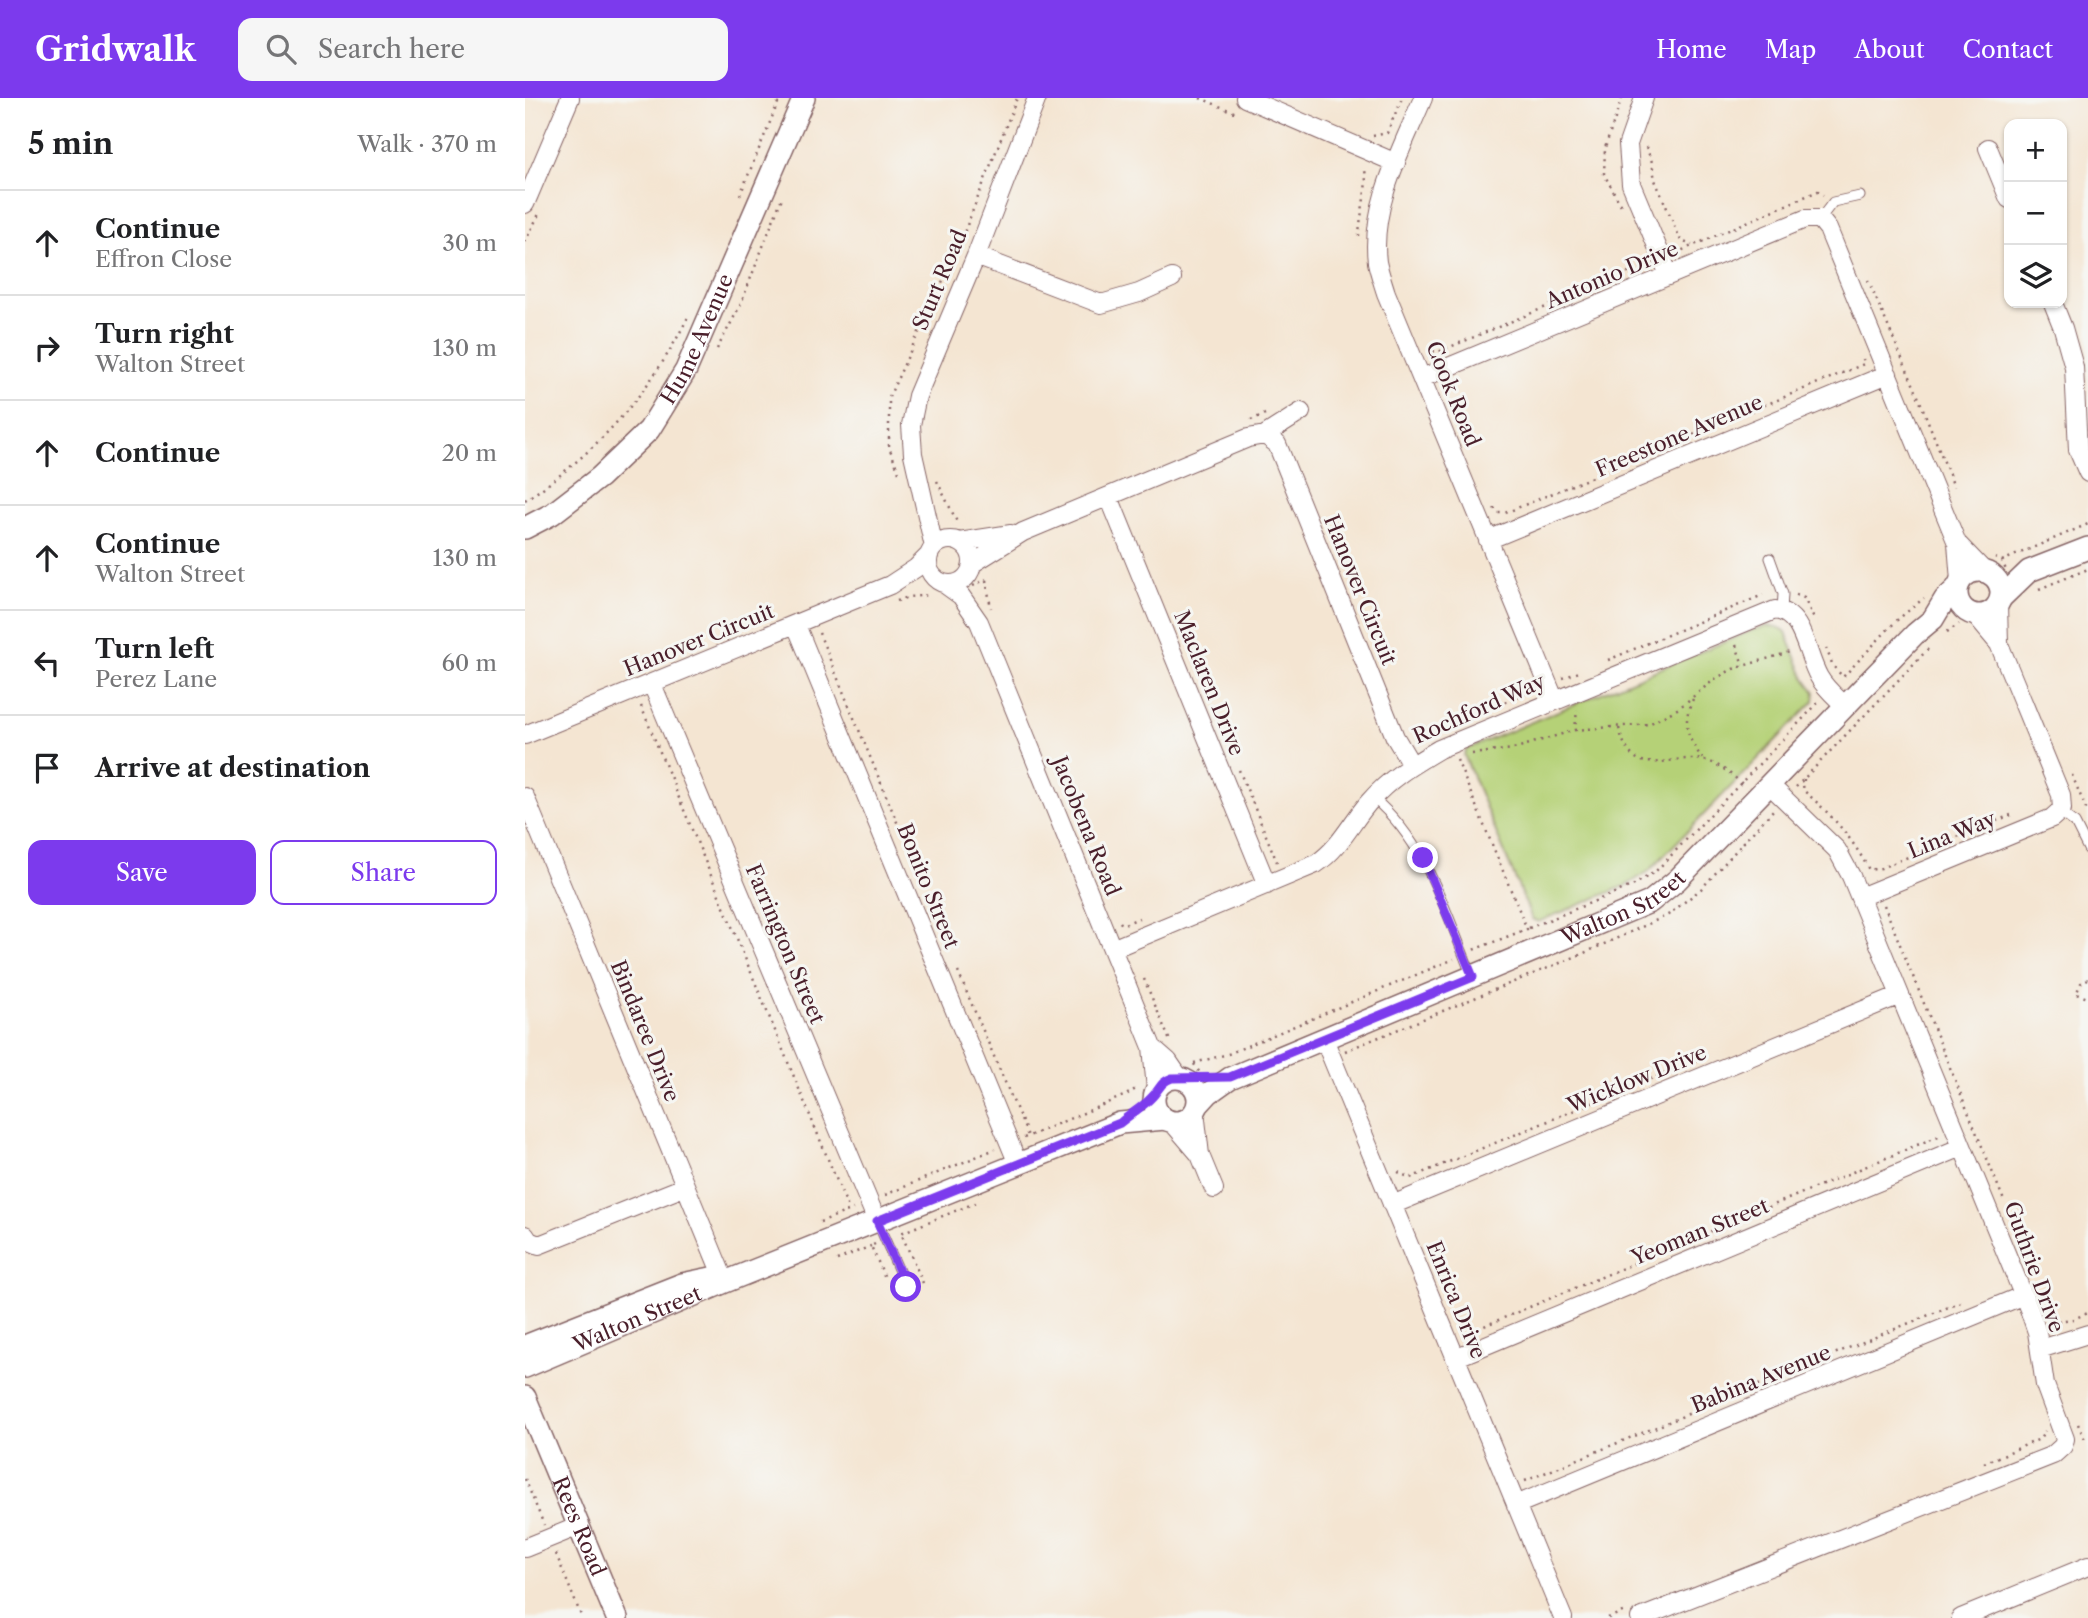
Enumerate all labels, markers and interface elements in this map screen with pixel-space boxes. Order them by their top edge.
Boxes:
search box [238,18,728,81]
text: Gridwalk [35,29,196,70]
icon: search [262,30,300,68]
text: Search here [318,33,465,65]
text: Home [1656,35,1727,64]
text: Map [1765,35,1816,64]
text: About [1854,35,1925,64]
text: Contact [1963,35,2053,64]
map controls [2004,119,2067,308]
button: + [2004,119,2067,182]
text: 5 min [28,125,113,162]
text: Walk · 370 m [357,130,497,158]
button: − [2004,182,2067,245]
text: Continue [95,213,220,245]
icon: ahead [28,224,66,262]
street label: Sturt Road [907,226,972,334]
text: 30 m [442,229,497,257]
street label: Antonio Drive [1541,235,1682,314]
text: Effron Close [95,245,232,273]
button: layers [2004,245,2067,308]
street label: Hume Avenue [655,270,738,409]
text: Turn right [95,318,234,350]
icon: right [28,329,66,367]
text: 130 m [433,334,497,362]
street label: Cook Road [1421,338,1486,450]
text: Walton Street [95,350,245,378]
street label: Freestone Avenue [1591,389,1766,482]
icon: ahead [28,434,66,472]
text: Continue [95,437,220,469]
text: 20 m [442,439,497,467]
street label: Hanover Circuit [1319,511,1402,669]
text: Continue [95,528,220,560]
icon: ahead [28,539,66,577]
text: 130 m [433,544,497,572]
text: Walton Street [95,560,245,588]
street label: Hanover Circuit [620,598,778,681]
street label: Maclaren Drive [1169,607,1250,759]
text: Turn left [95,633,214,665]
icon: left [28,644,66,682]
text: 60 m [441,649,497,677]
text: Perez Lane [95,665,217,693]
street label: Rochford Way [1409,668,1549,749]
icon: arrive [28,749,66,787]
street label: Jacobena Road [1046,750,1126,899]
text: Arrive at destination [95,752,370,784]
street label: Lina Way [1904,806,2000,863]
street label: Bonito Street [892,820,965,952]
button: Save [28,840,256,905]
button: Share [270,840,497,905]
route end [1407,842,1438,873]
street label: Farrington Street [741,860,831,1028]
street label: Walton Street [1556,865,1691,950]
street label: Bindaree Drive [606,956,685,1105]
street label: Wicklow Drive [1563,1039,1710,1118]
street label: Yeoman Street [1627,1192,1773,1271]
street label: Guthrie Drive [1999,1198,2070,1336]
street label: Enrica Drive [1421,1237,1491,1362]
route start [890,1271,921,1302]
street label: Walton Street [568,1280,706,1358]
street label: Babina Avenue [1687,1339,1834,1418]
street label: Rees Road [547,1473,611,1580]

